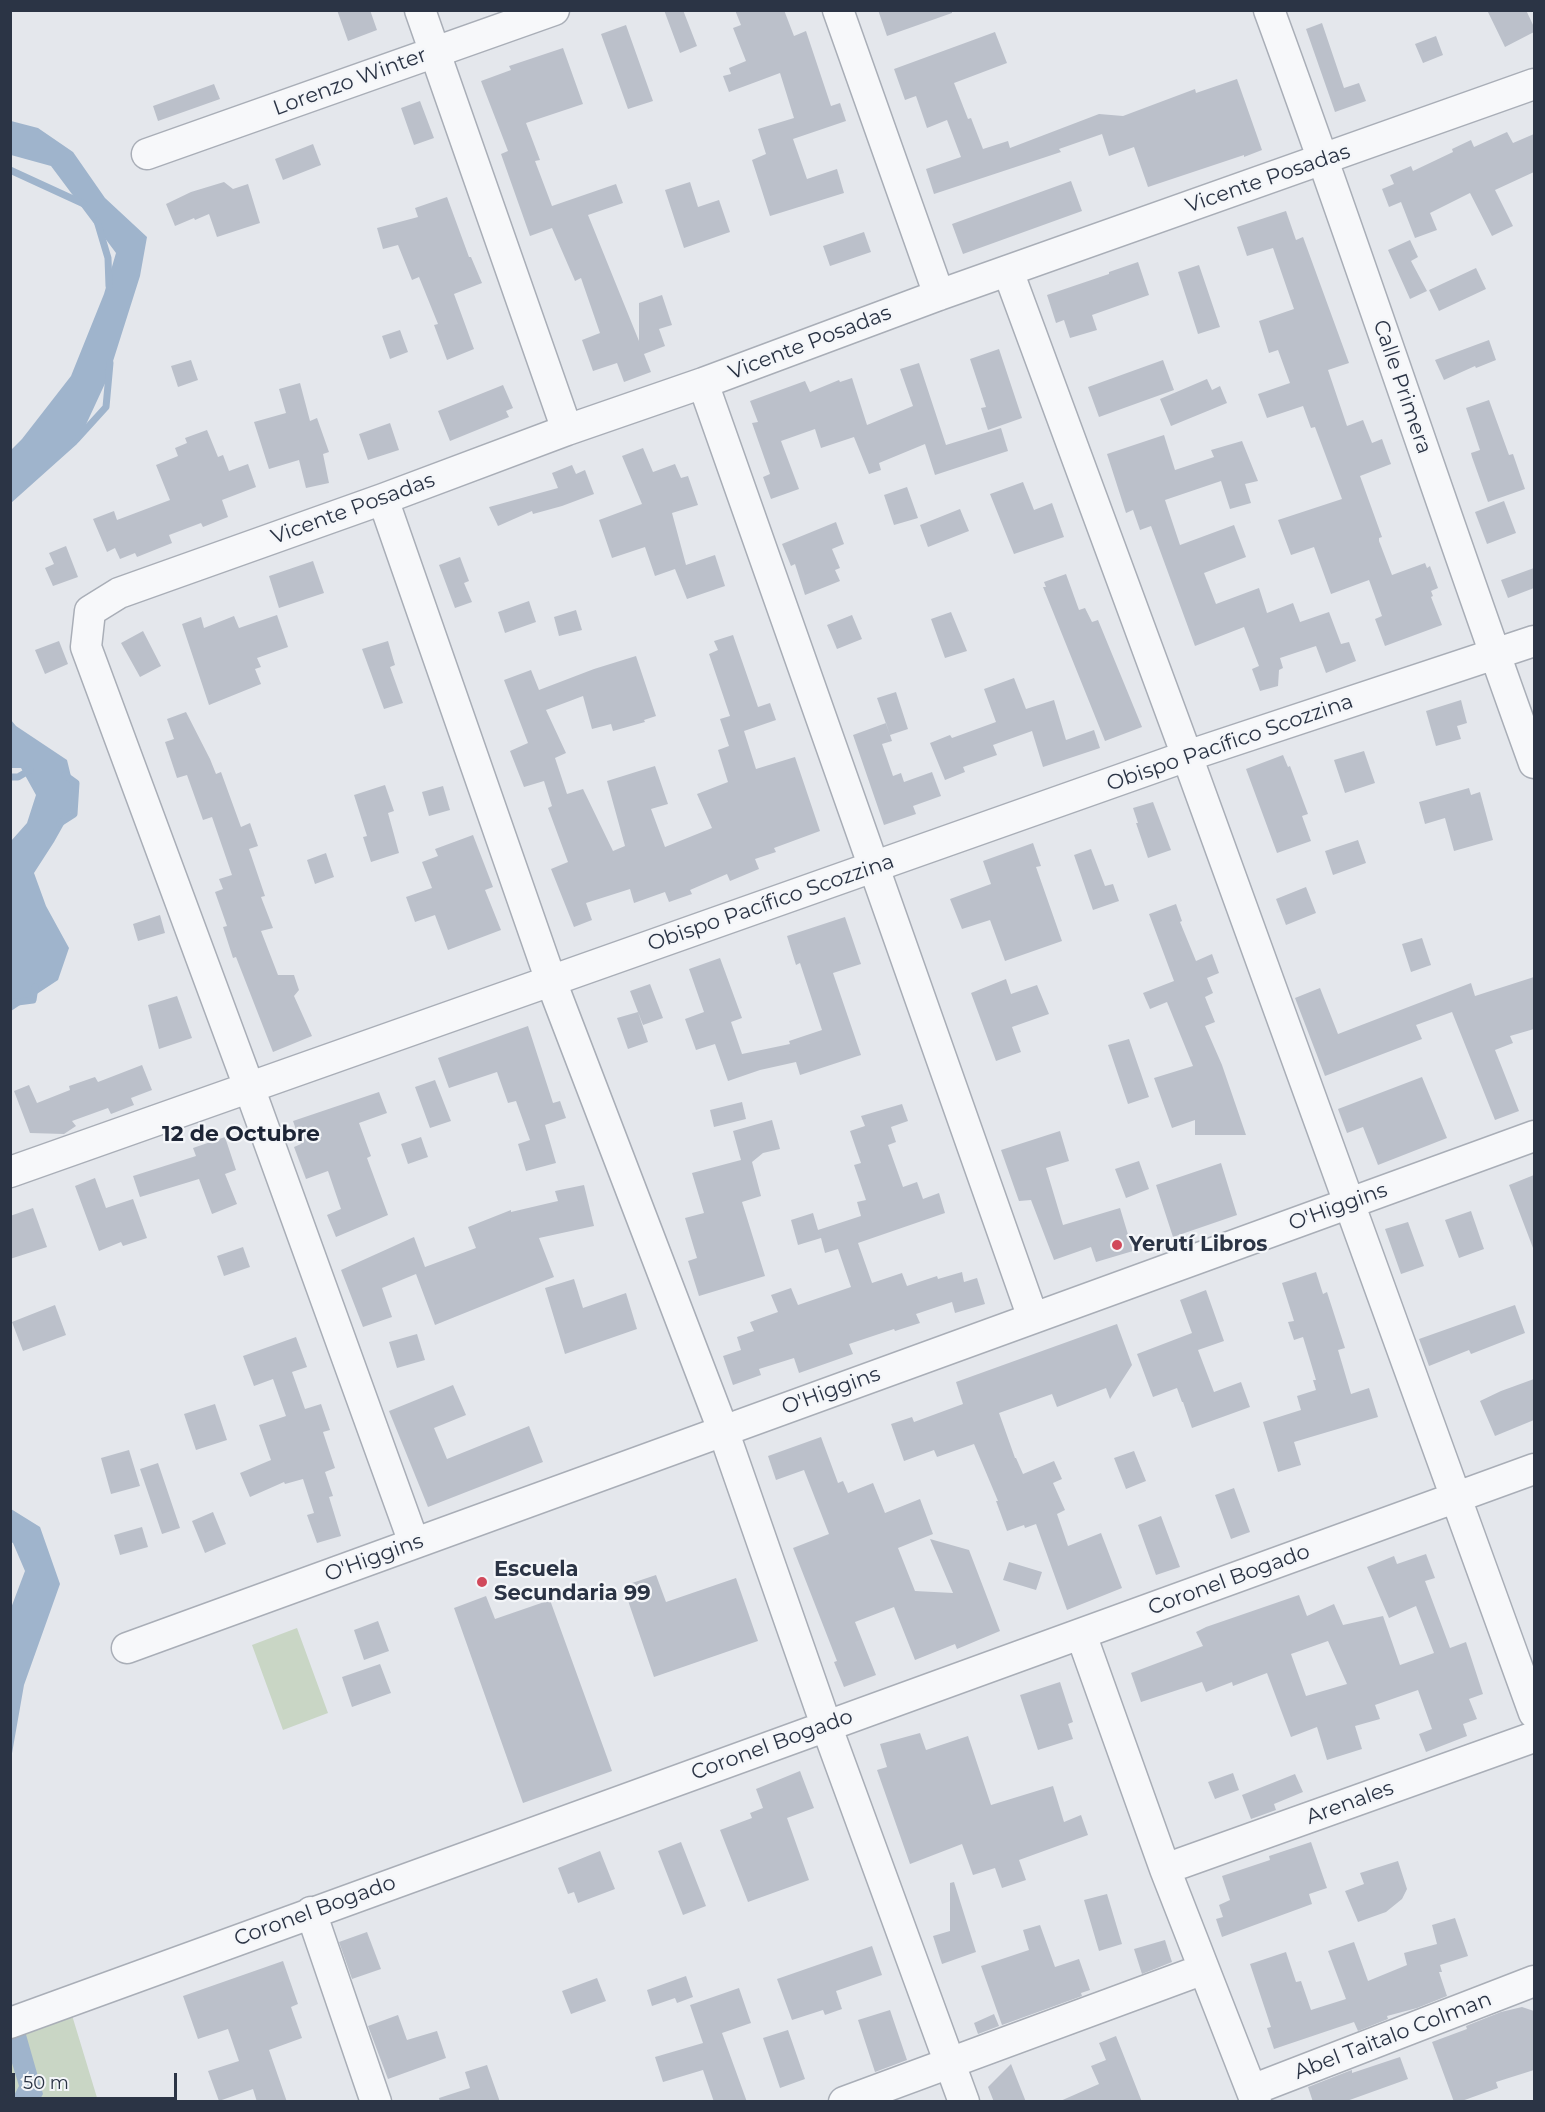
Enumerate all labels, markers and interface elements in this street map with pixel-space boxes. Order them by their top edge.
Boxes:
street label: Lorenzo Winter [270,43,430,121]
street label: Vicente Posadas [1182,139,1354,219]
street label: Vicente Posadas [725,300,895,386]
street label: Calle Primera [1367,317,1437,457]
street label: Vicente Posadas [268,468,438,550]
street label: Obispo Pacífico Scozzina [1103,689,1357,797]
street label: Obispo Pacífico Scozzina [644,849,898,957]
district label: 12 de Octubre [162,1122,320,1148]
street label: O'Higgins [1285,1178,1391,1236]
place label: Yerutí Libros [1129,1232,1267,1258]
marker: Yerutí Libros [1110,1238,1124,1252]
street label: O'Higgins [778,1362,884,1420]
street label: O'Higgins [321,1529,427,1587]
street label: Coronel Bogado [1145,1539,1313,1621]
place label: Escuela Secundaria 99 [494,1557,651,1607]
marker: Escuela Secundaria 99 [475,1575,489,1589]
street label: Coronel Bogado [688,1704,856,1786]
street label: Arenales [1303,1776,1397,1830]
street label: Coronel Bogado [231,1870,399,1952]
street label: Abel Taitalo Colman [1291,1987,1495,2085]
scale bar [15,2061,180,2099]
text: 50 m [23,2072,69,2094]

